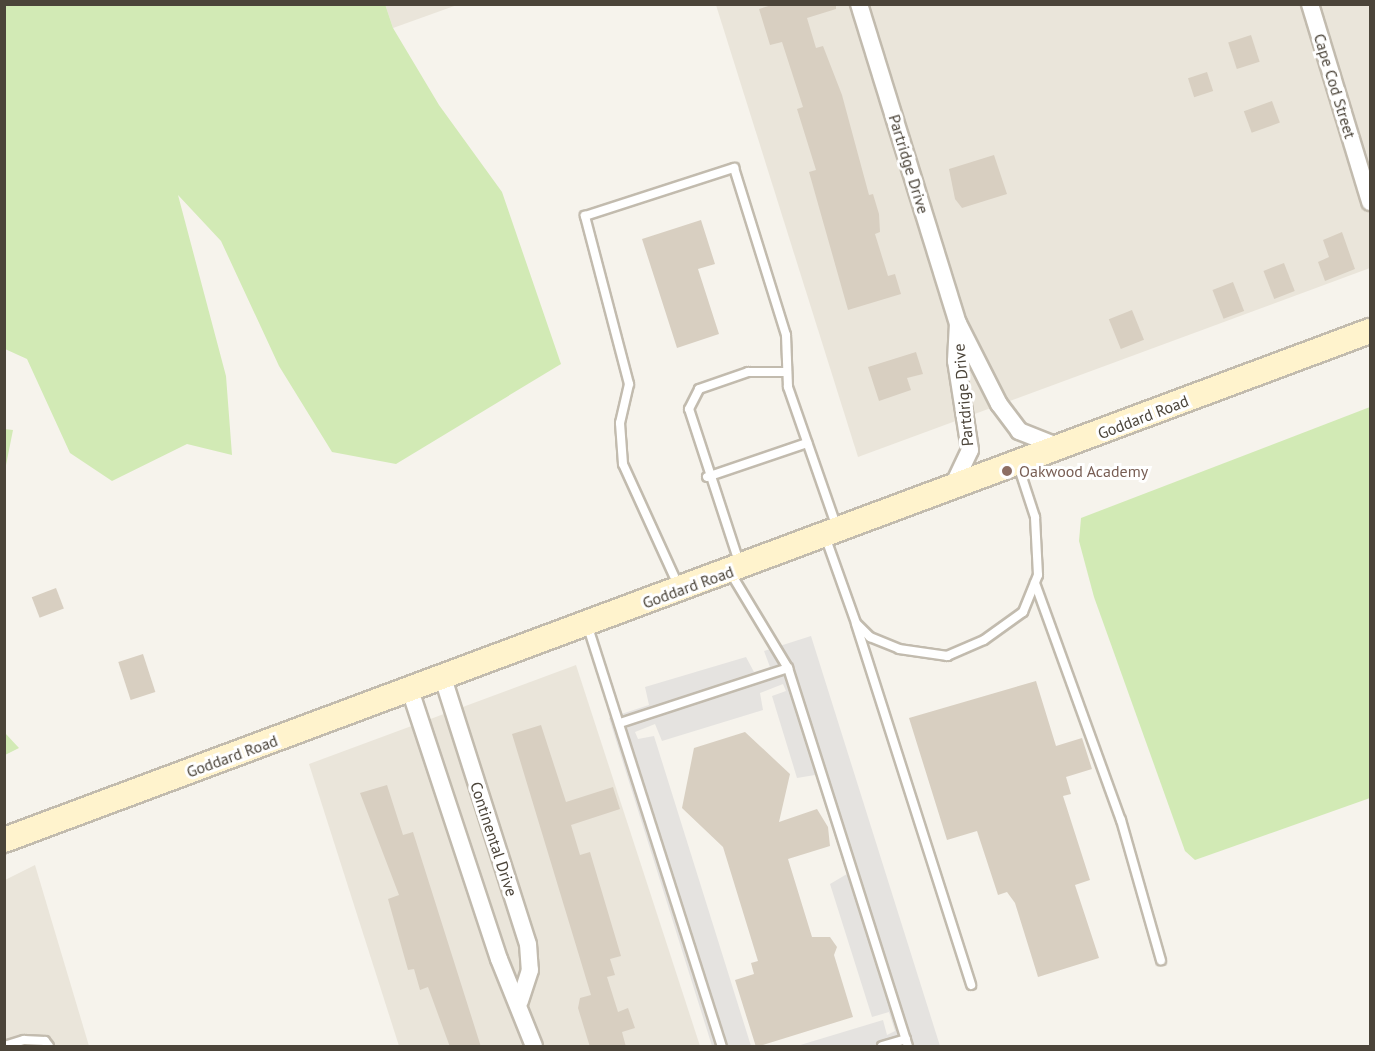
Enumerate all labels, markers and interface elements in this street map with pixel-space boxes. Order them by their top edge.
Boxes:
street label: Cape Cod Street [1310,31,1360,141]
street label: Partridge Drive [885,112,933,216]
street label: Partdrige Drive [949,343,977,447]
street label: Goddard Road [1095,391,1191,443]
place label: Oakwood Academy [1019,461,1149,481]
marker: Oakwood Academy [1000,464,1014,478]
street label: Goddard Road [640,562,736,612]
street label: Goddard Road [184,731,280,781]
street label: Continental Drive [466,779,522,899]

